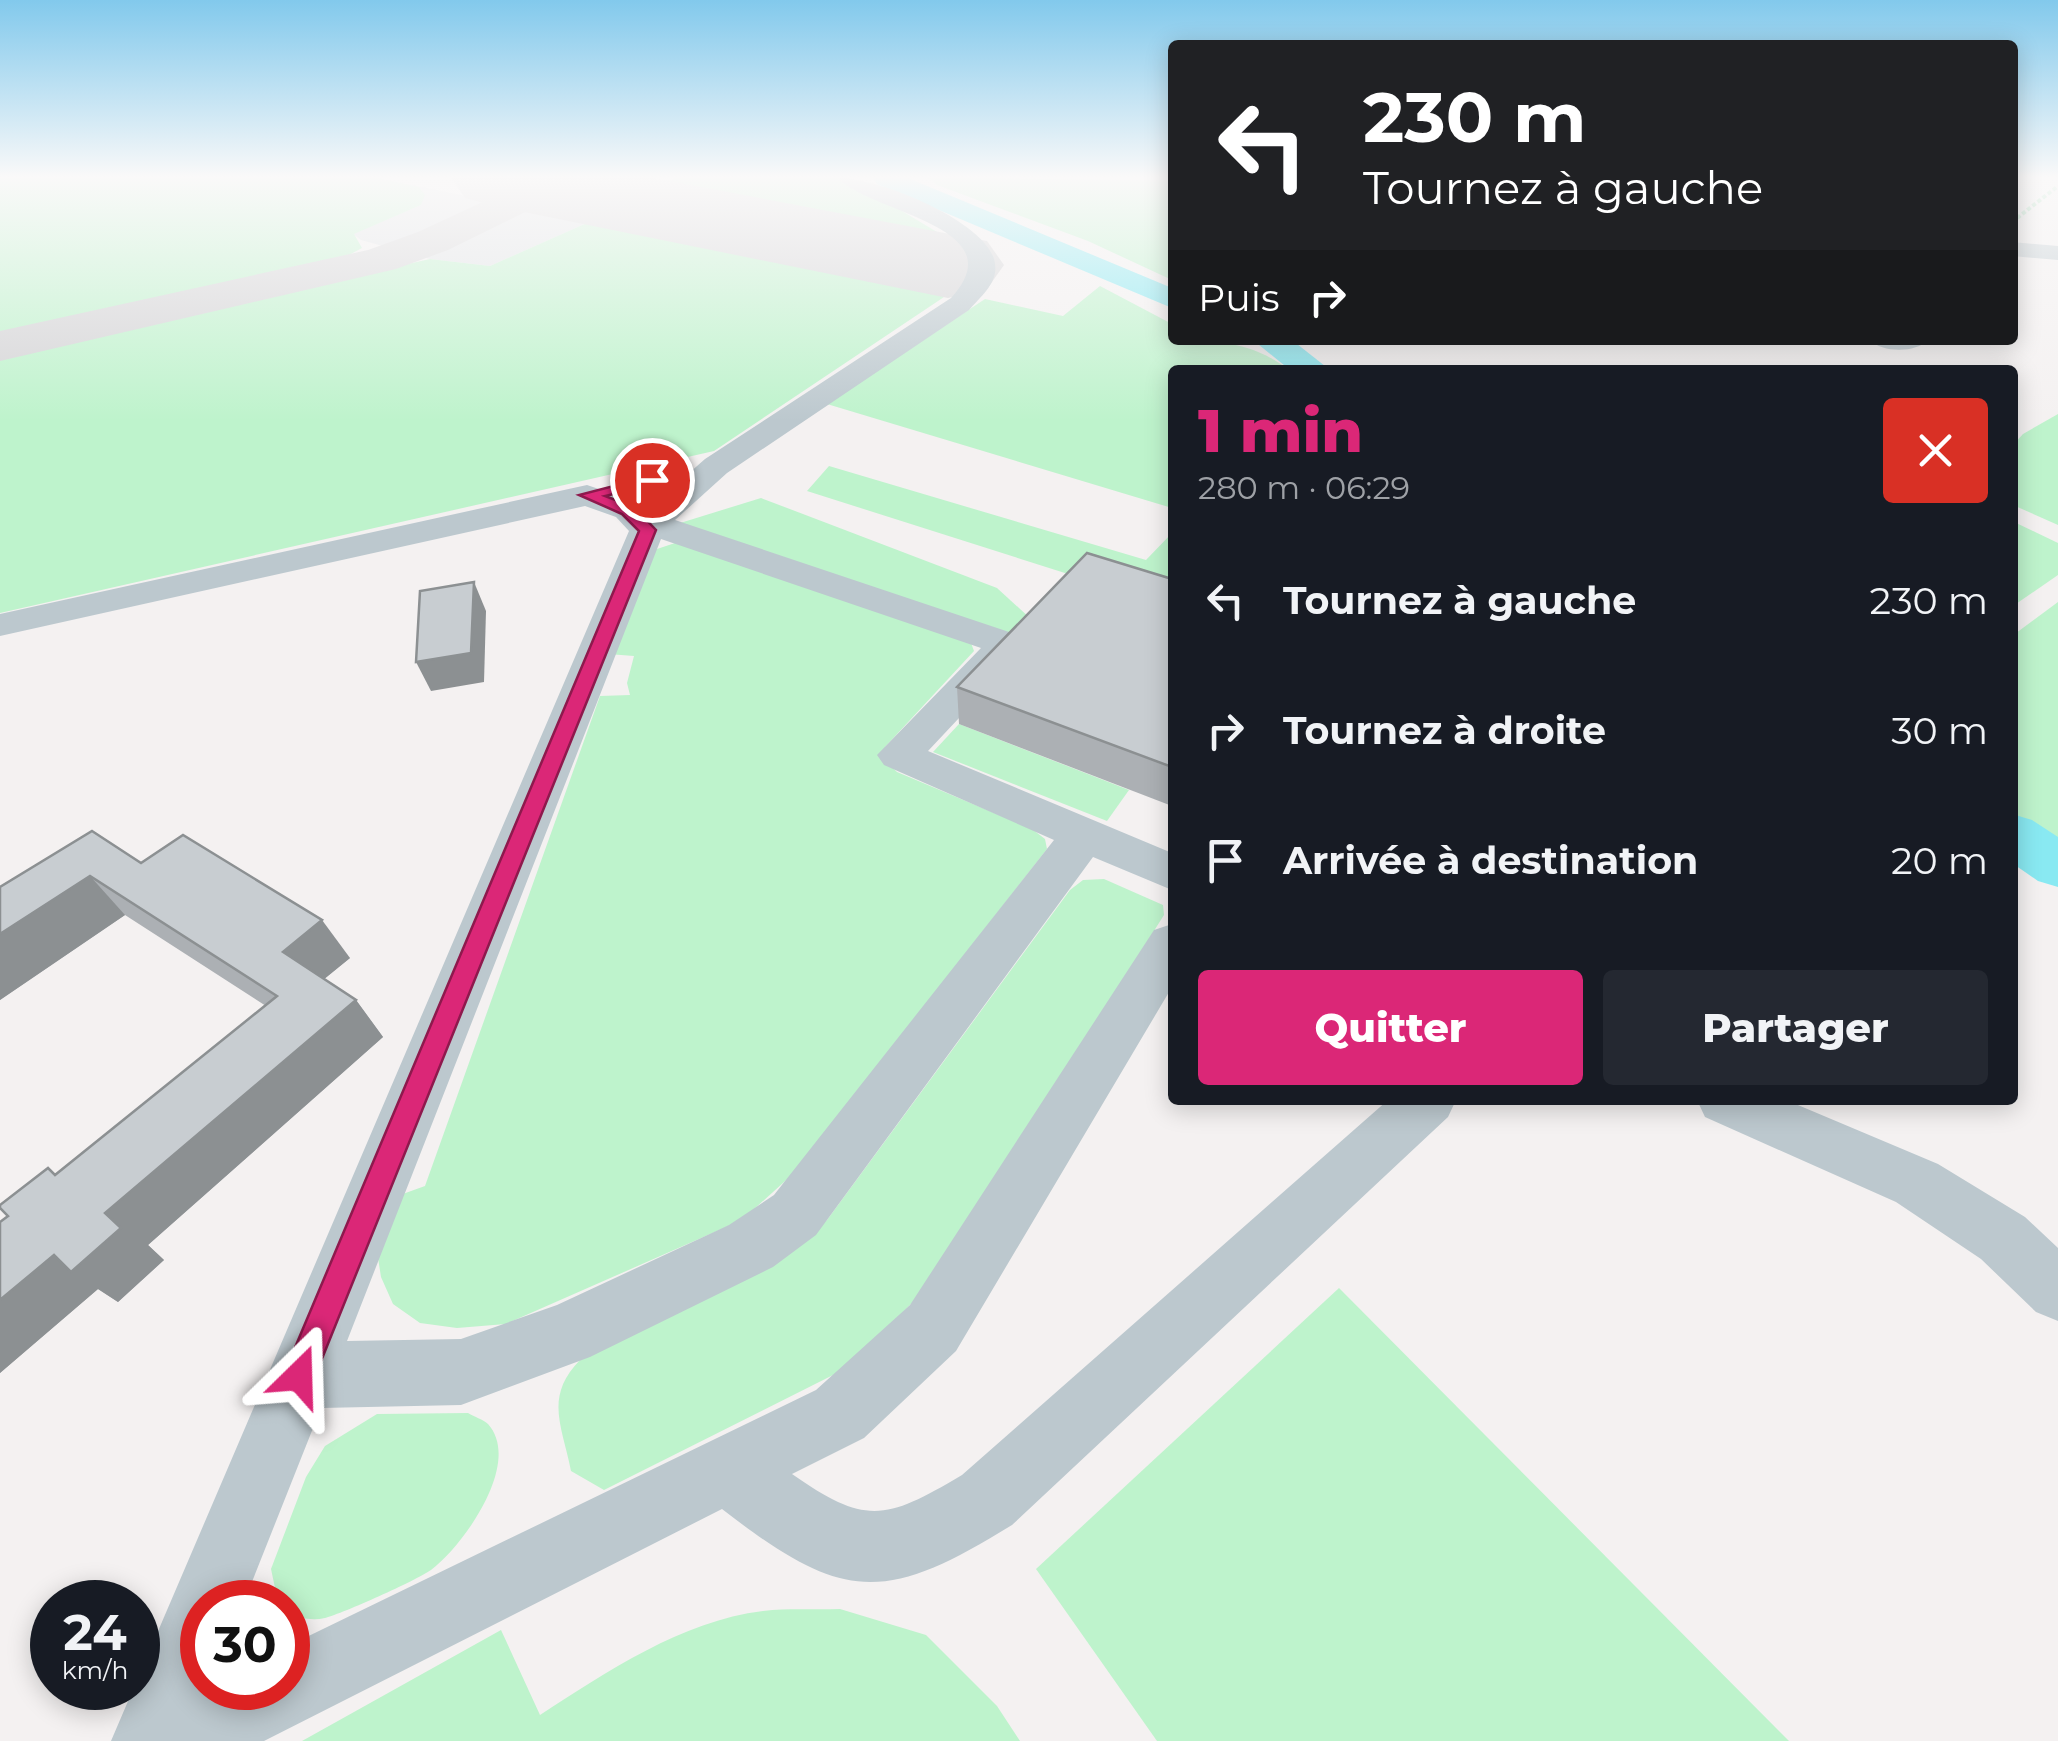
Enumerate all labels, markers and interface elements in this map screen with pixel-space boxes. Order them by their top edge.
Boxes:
text: 230 m [1363,74,1587,160]
icon: left [1198,80,1328,210]
text: Tournez à gauche [1363,160,1763,215]
icon: right [1300,270,1355,325]
text: Puis [1198,274,1280,321]
text: 1 min [1198,394,1363,467]
button: close [1883,398,1988,503]
pin [610,438,695,523]
icon: arrive [625,453,680,508]
text: 280 m · 06:29 [1198,468,1410,507]
icon: left [1198,573,1253,628]
text: Tournez à gauche [1283,577,1636,624]
text: 230 m [1870,577,1988,624]
icon: right [1198,703,1253,758]
text: Tournez à droite [1283,707,1606,754]
text: 30 m [1891,707,1988,754]
icon: arrive [1198,833,1253,888]
text: Arrivée à destination [1283,837,1698,884]
text: 20 m [1891,837,1988,884]
button: Quitter [1198,970,1583,1085]
button: Partager [1603,970,1988,1085]
position arrow [247,1324,351,1428]
speed limit sign: 30 [180,1580,310,1710]
text: 24 [63,1602,127,1663]
text: km/h [62,1655,128,1685]

